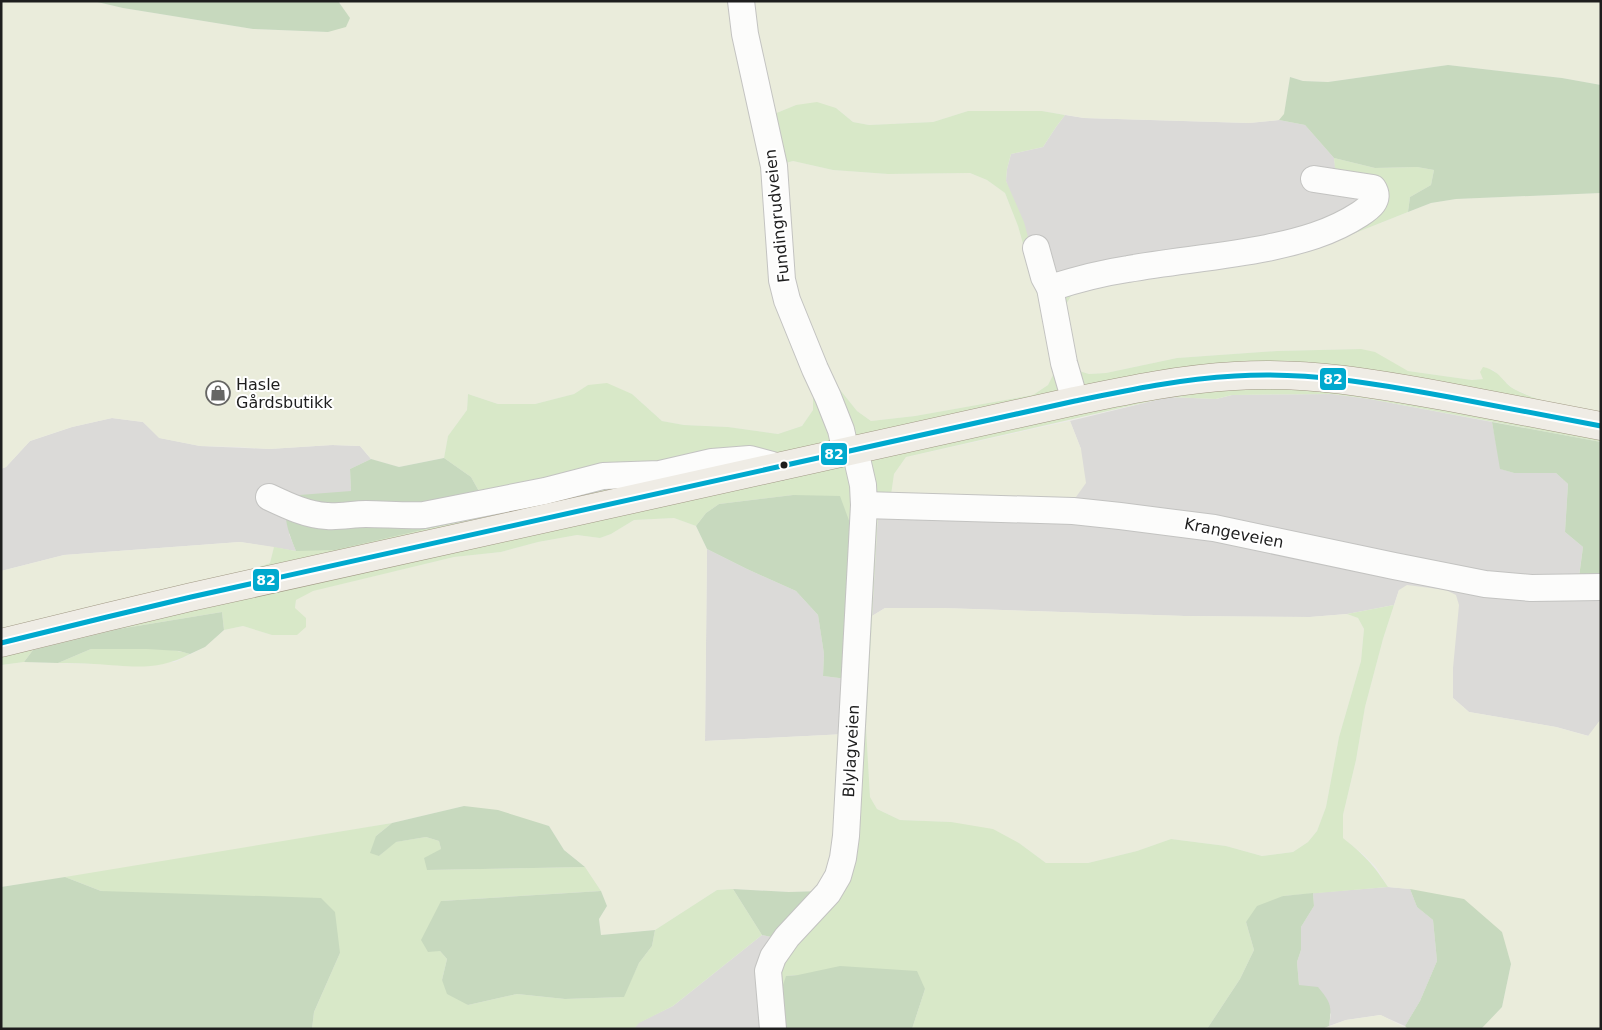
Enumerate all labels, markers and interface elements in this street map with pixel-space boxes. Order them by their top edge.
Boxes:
street label: Fundingrudveien [761,148,793,284]
line badge: 82 [1319,367,1347,391]
text: 82 [1323,371,1343,387]
place label: Hasle Gårdsbutikk [236,375,333,412]
shop icon: Hasle Gårdsbutikk [205,380,231,406]
line badge: 82 [820,442,848,466]
text: 82 [824,446,844,462]
unlabelled marker [779,460,789,470]
street label: Krangeveien [1183,514,1285,552]
line badge: 82 [252,568,280,592]
text: 82 [256,572,276,588]
street label: Blylagveien [839,704,863,798]

